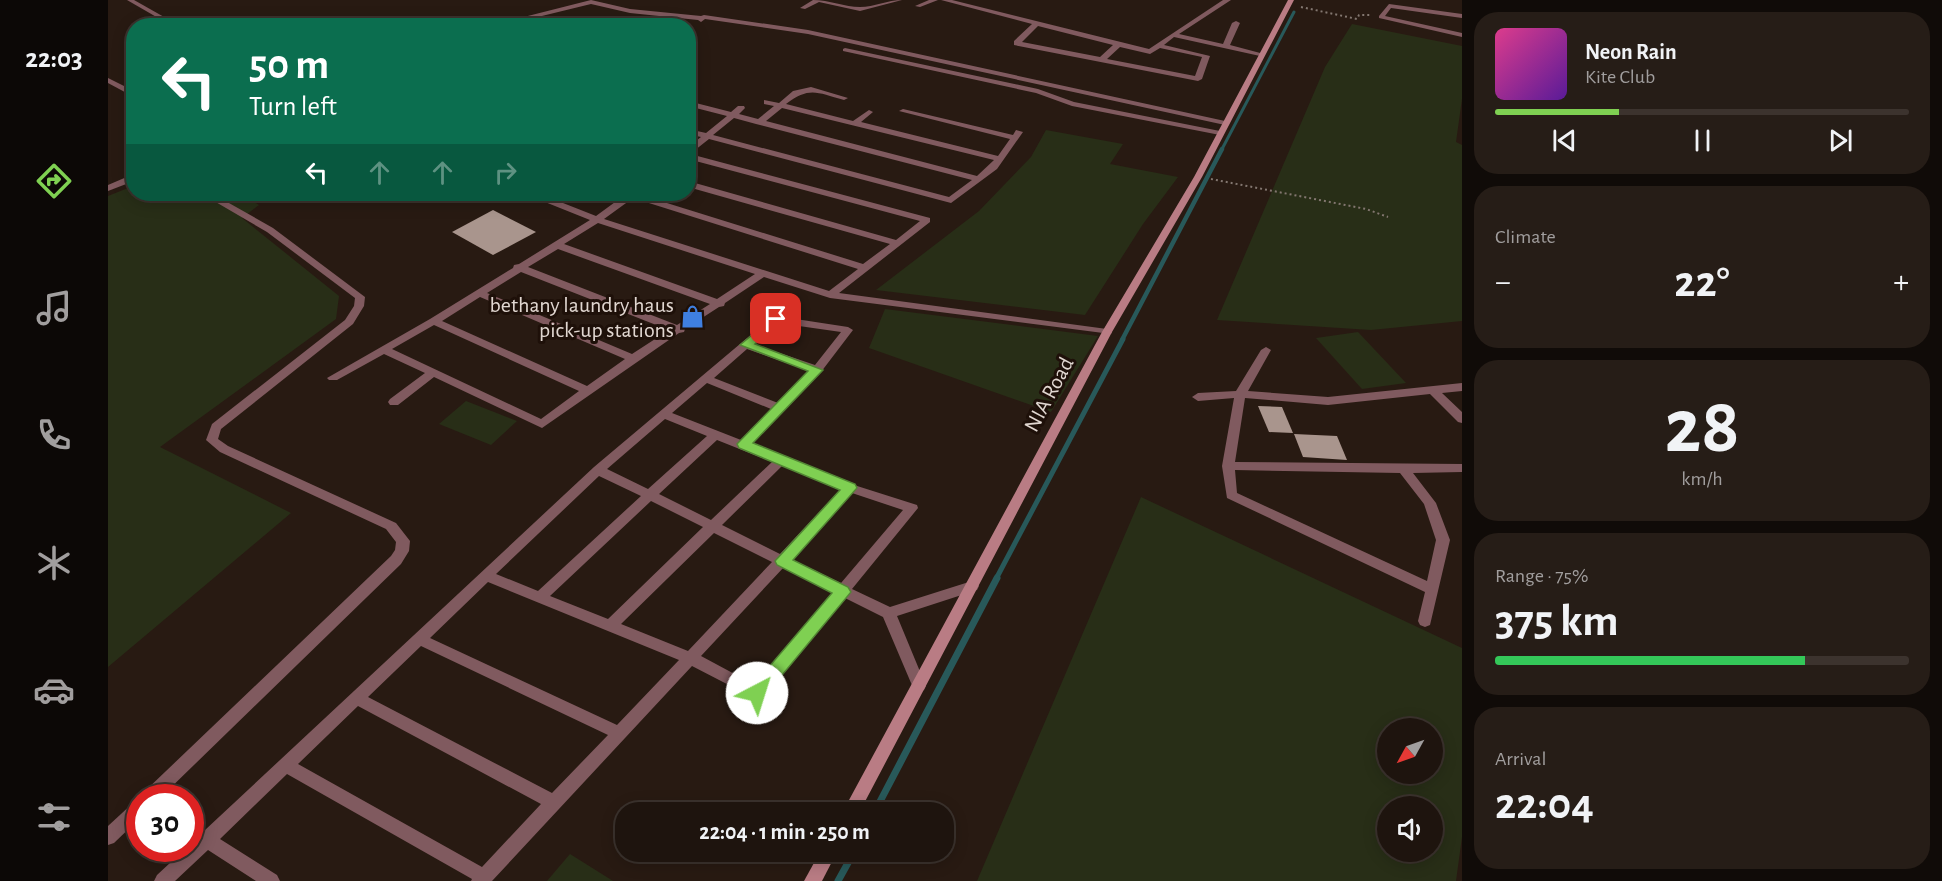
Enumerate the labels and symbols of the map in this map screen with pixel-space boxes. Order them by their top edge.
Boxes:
pin [750,293,801,344]
place label: bethany laundry haus pick-up stations [489,294,674,341]
shop icon: bethany laundry haus pick-up stations [679,304,705,330]
street label: NIA Road [1020,354,1078,435]
position arrow [725,661,789,725]
north arrow [1377,718,1443,784]
speed limit sign: 30 [126,784,204,862]

